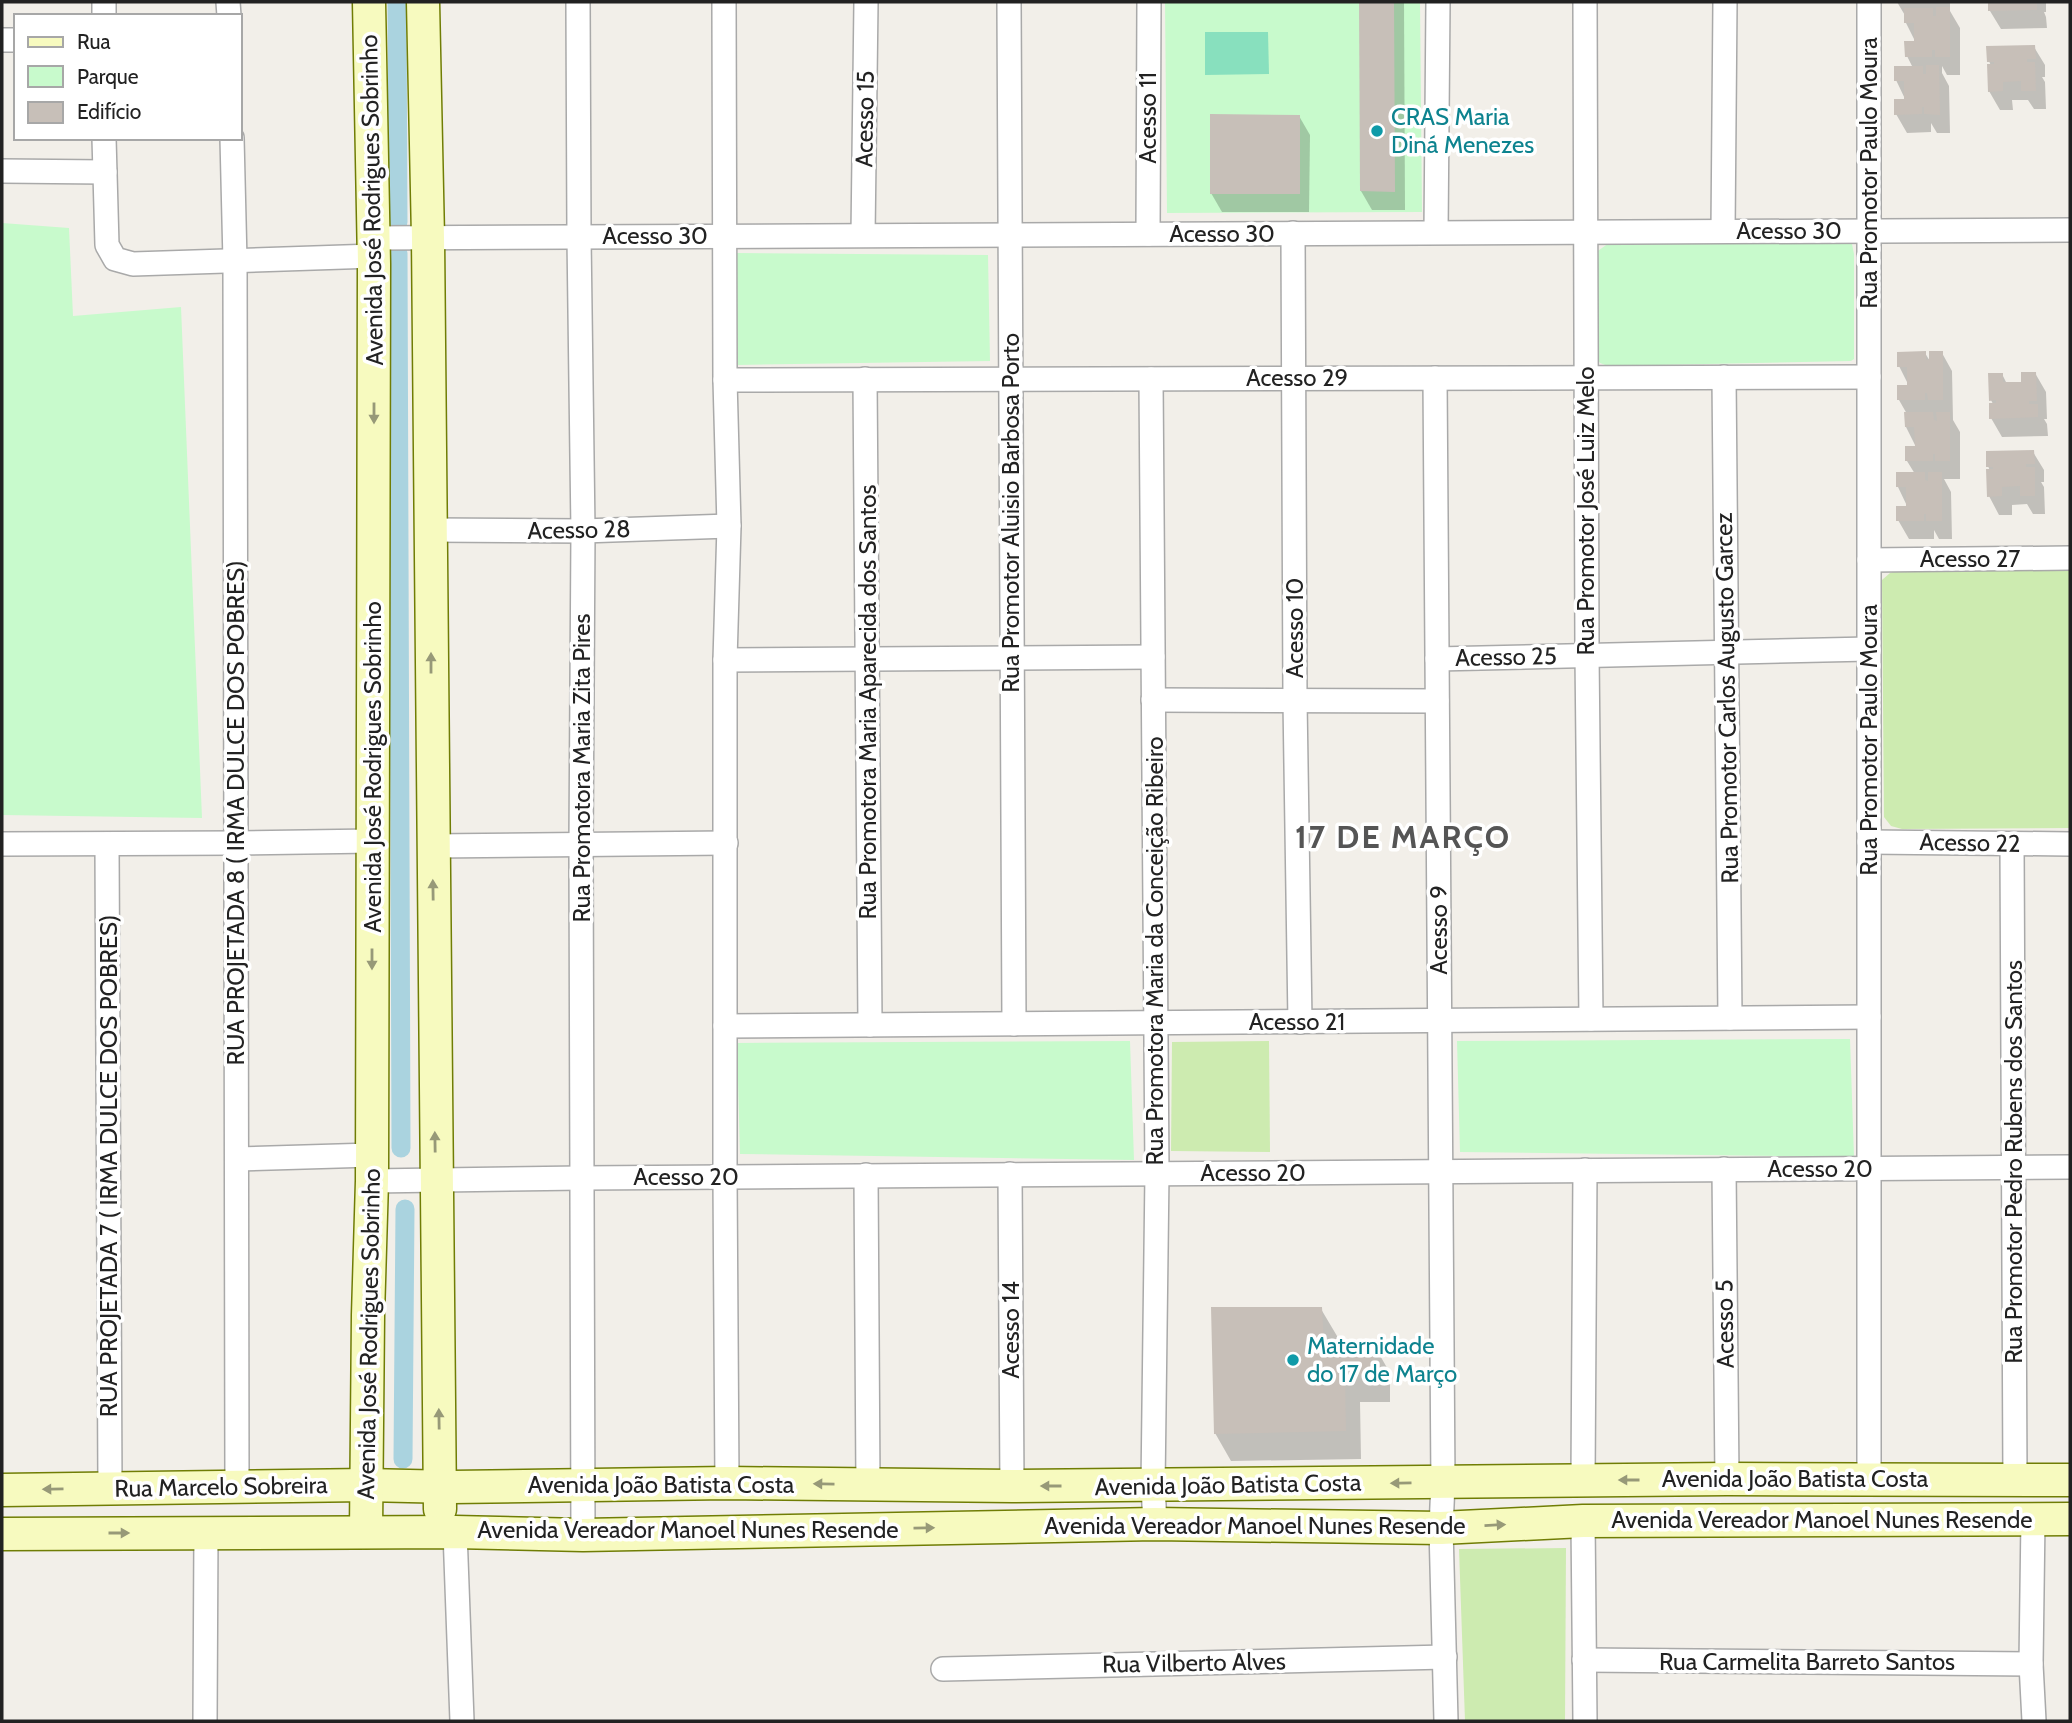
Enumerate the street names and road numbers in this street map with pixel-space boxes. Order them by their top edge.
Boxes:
street label: Avenida José Rodrigues Sobrinho [354,34,389,366]
street label: Rua Promotor Paulo Moura [1854,37,1883,309]
street label: Acesso 15 [849,70,880,168]
street label: Acesso 11 [1133,72,1162,164]
street label: Acesso 30 [1736,216,1842,245]
street label: Acesso 30 [1169,219,1275,248]
street label: Acesso 30 [602,221,708,250]
street label: Rua Promotor Aluisio Barbosa Porto [996,333,1025,693]
street label: Acesso 29 [1246,363,1348,392]
street label: Rua Promotor José Luiz Melo [1571,366,1600,656]
street label: Rua Promotora Maria Aparecida dos Santos [853,484,882,919]
street label: Rua Promotor Carlos Augusto Garcez [1709,512,1744,884]
street label: Acesso 28 [527,514,631,545]
street label: Acesso 27 [1920,544,2020,573]
street label: RUA PROJETADA 8 ( IRMA DULCE DOS POBRES) [221,560,250,1066]
street label: Acesso 10 [1280,578,1309,678]
street label: Avenida José Rodrigues Sobrinho [358,601,387,933]
street label: Rua Promotor Paulo Moura [1854,604,1883,876]
street label: Rua Promotora Maria Zita Pires [567,613,596,923]
street label: Acesso 25 [1455,641,1557,672]
street label: Rua Promotora Maria da Conceição Ribeiro [1140,737,1169,1165]
street label: Acesso 22 [1919,827,2021,858]
street label: Acesso 9 [1424,885,1453,975]
street label: RUA PROJETADA 7 ( IRMA DULCE DOS POBRES) [94,915,123,1417]
street label: Rua Promotor Pedro Rubens dos Santos [1999,960,2028,1364]
street label: Acesso 21 [1249,1007,1345,1036]
street label: Acesso 20 [1767,1154,1873,1183]
street label: Acesso 20 [1200,1158,1306,1187]
street label: Acesso 20 [633,1162,739,1191]
street label: Avenida José Rodrigues Sobrinho [351,1168,386,1500]
street label: Acesso 5 [1709,1279,1740,1369]
street label: Acesso 14 [996,1281,1025,1379]
street label: Avenida João Batista Costa [1662,1464,1929,1493]
street label: Avenida João Batista Costa [1094,1468,1362,1501]
street label: Rua Marcelo Sobreira [114,1470,328,1503]
street label: Avenida João Batista Costa [528,1470,795,1499]
street label: Avenida Vereador Manoel Nunes Resende [1611,1505,2033,1534]
street label: Avenida Vereador Manoel Nunes Resende [1044,1511,1466,1540]
street label: Avenida Vereador Manoel Nunes Resende [477,1515,899,1544]
street label: Rua Vilberto Alves [1102,1646,1286,1679]
street label: Rua Carmelita Barreto Santos [1659,1647,1955,1676]

